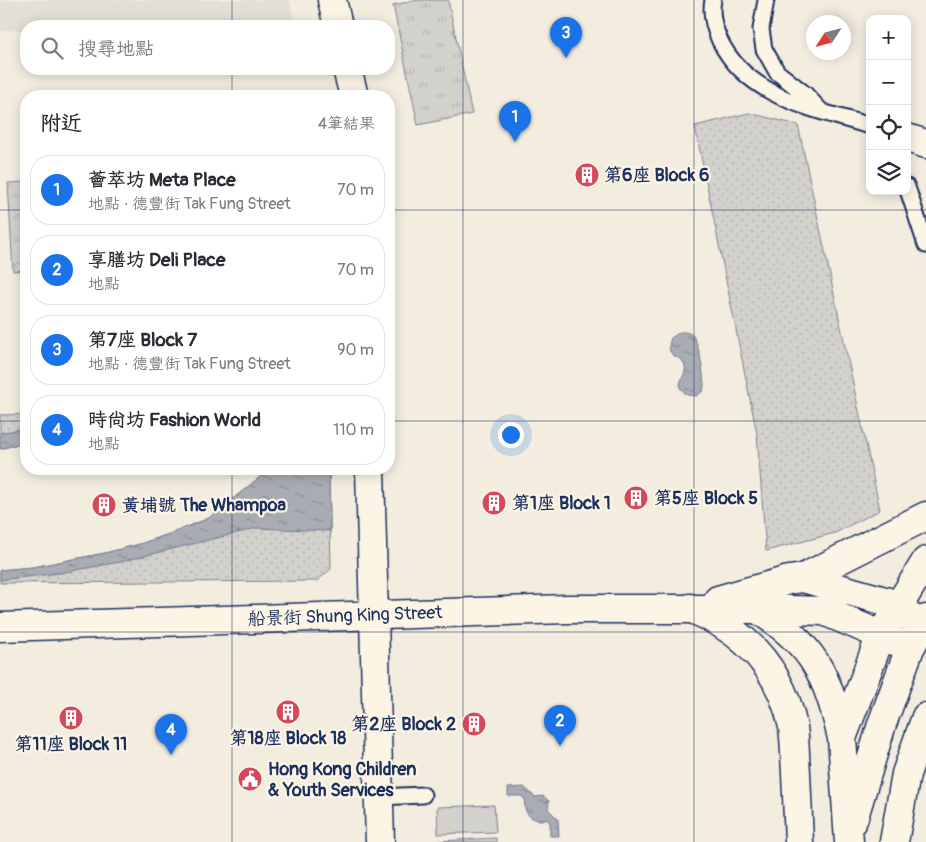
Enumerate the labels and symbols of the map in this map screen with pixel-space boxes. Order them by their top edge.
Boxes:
north arrow [806,15,851,60]
pin: 3 [550,17,582,58]
pin: 1 [499,101,531,142]
building icon: 第6座 Block 6 [574,162,600,188]
place label: 第6座 Block 6 [604,164,710,187]
your location [498,422,524,448]
building icon: 第5座 Block 5 [623,485,649,511]
place label: 第5座 Block 5 [654,487,758,510]
building icon: 第1座 Block 1 [481,490,507,516]
building icon: 黃埔號 The Whampoa [91,492,117,518]
place label: 第1座 Block 1 [512,492,611,515]
place label: 黃埔號 The Whampoa [122,494,286,517]
street label: 船景街 Shung King Street [247,601,444,631]
building icon: 第18座 Block 18 [275,699,301,725]
building icon: 第11座 Block 11 [58,705,84,731]
pin: 2 [544,705,576,746]
building icon: 第2座 Block 2 [461,711,487,737]
place label: 第2座 Block 2 [351,713,456,736]
pin: 4 [155,714,187,755]
place label: 第18座 Block 18 [230,727,346,750]
place label: 第11座 Block 11 [15,733,127,756]
place label: Hong Kong Children & Youth Services [268,758,416,802]
public building icon: Hong Kong Children & Youth Services [237,766,263,792]

